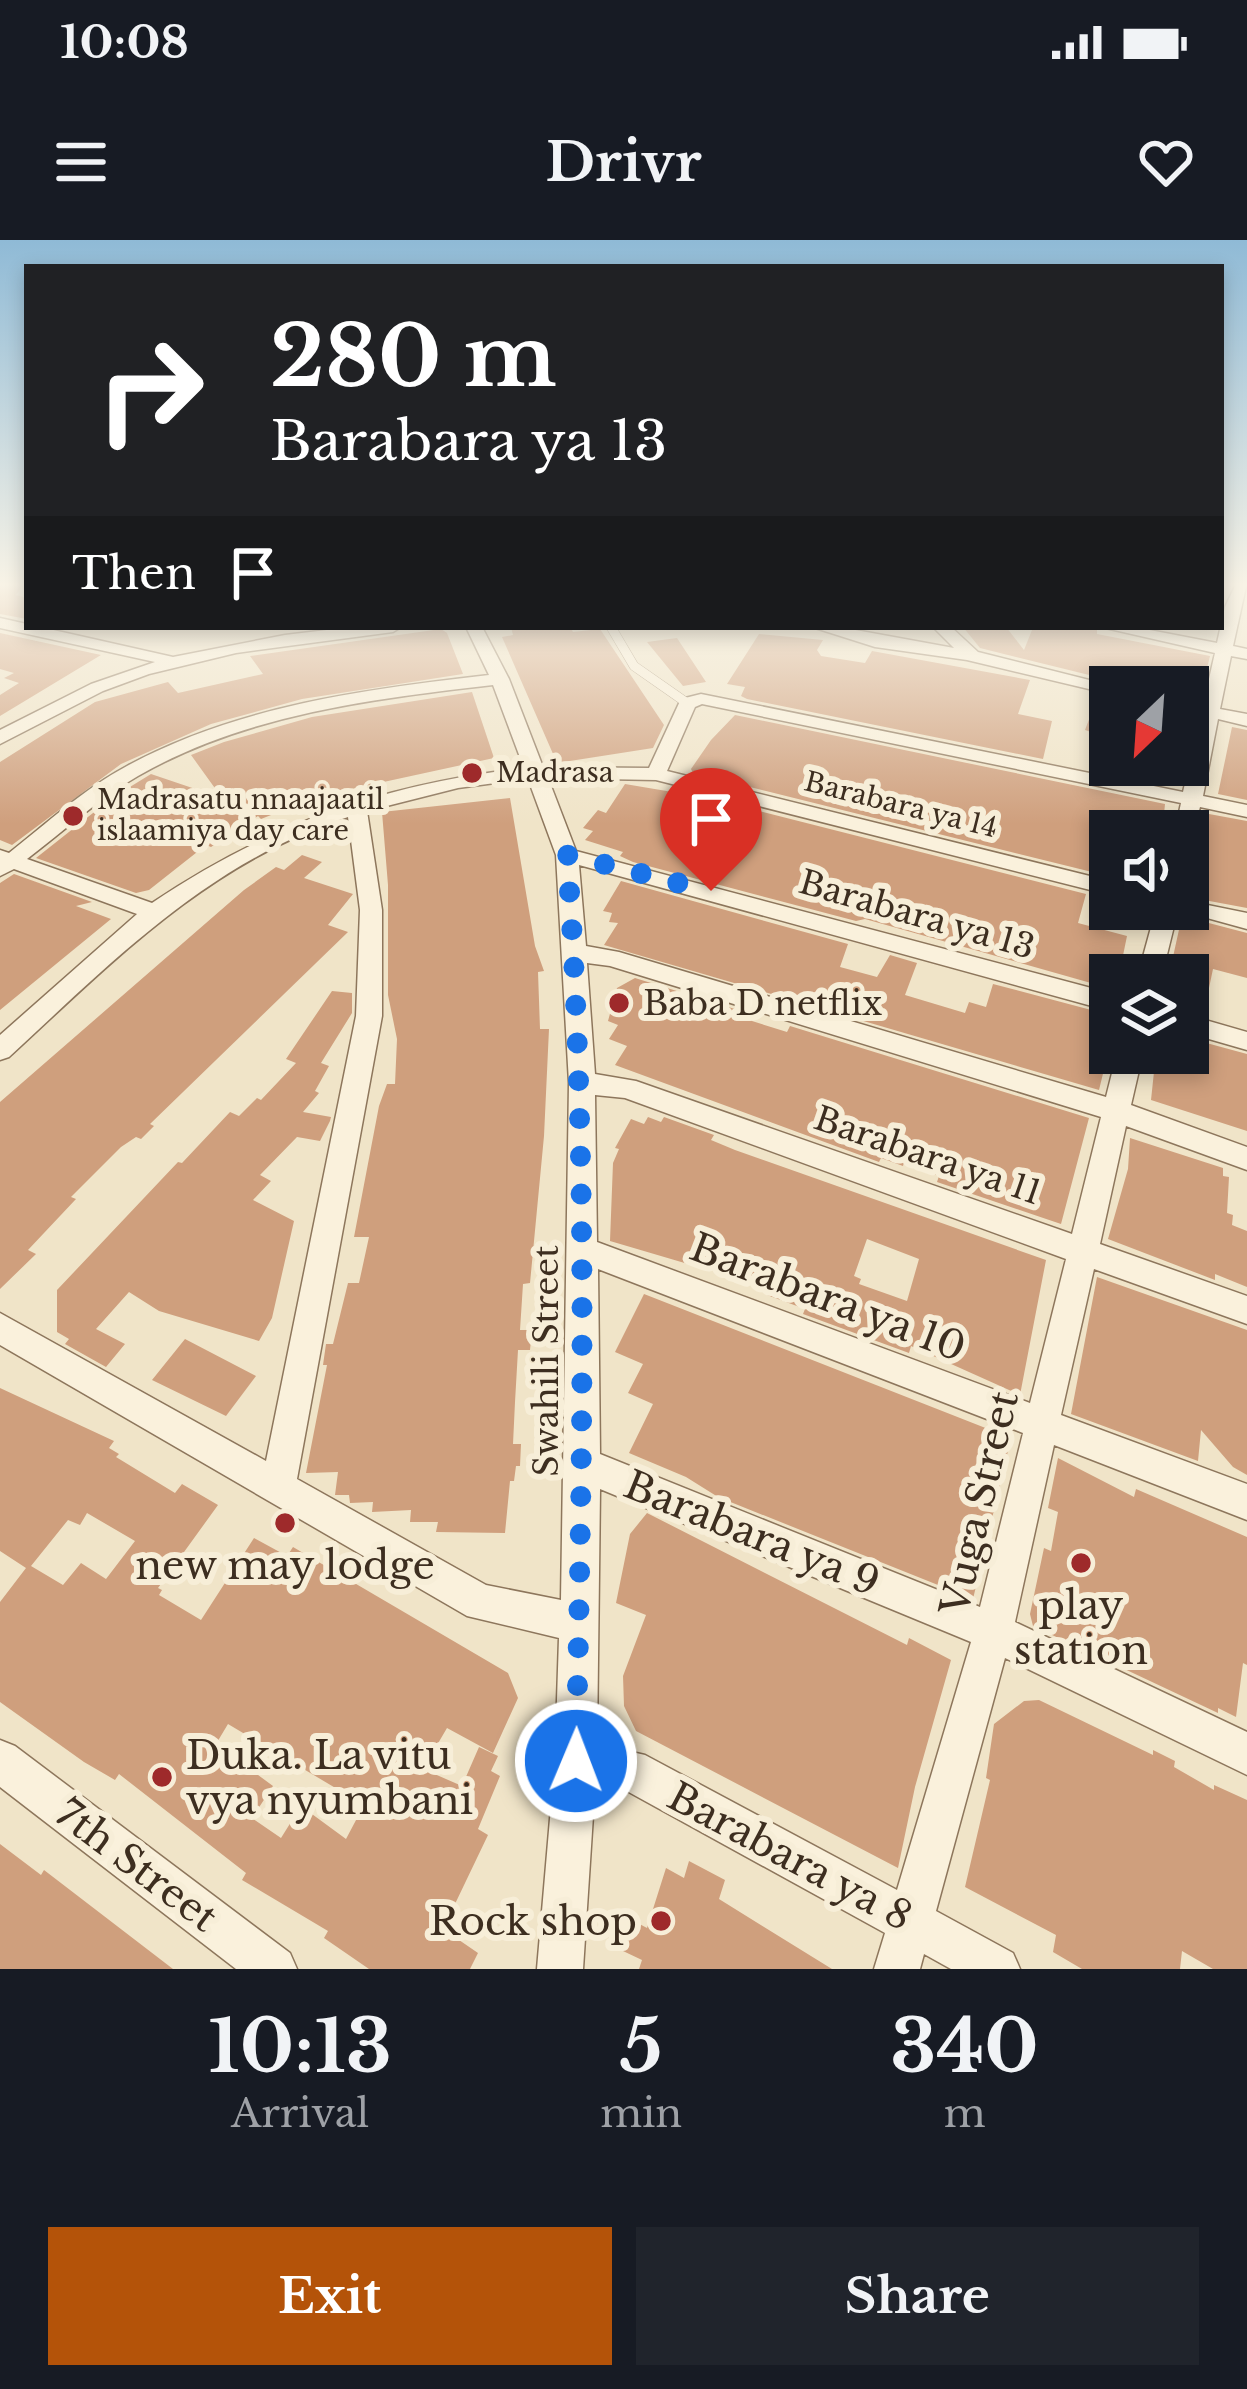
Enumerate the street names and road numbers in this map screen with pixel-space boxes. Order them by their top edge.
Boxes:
street label: Barabara ya 14 [801,765,1001,844]
street label: Barabara ya 13 [795,861,1039,968]
street label: Barabara ya 11 [809,1097,1047,1213]
street label: Barabara ya 10 [683,1222,972,1372]
street label: Swahili Street [526,1245,567,1477]
street label: Vuga Street [930,1386,1029,1621]
street label: Barabara ya 9 [617,1460,886,1607]
street label: Barabara ya 8 [659,1772,920,1941]
street label: 7th Street [46,1789,227,1942]

